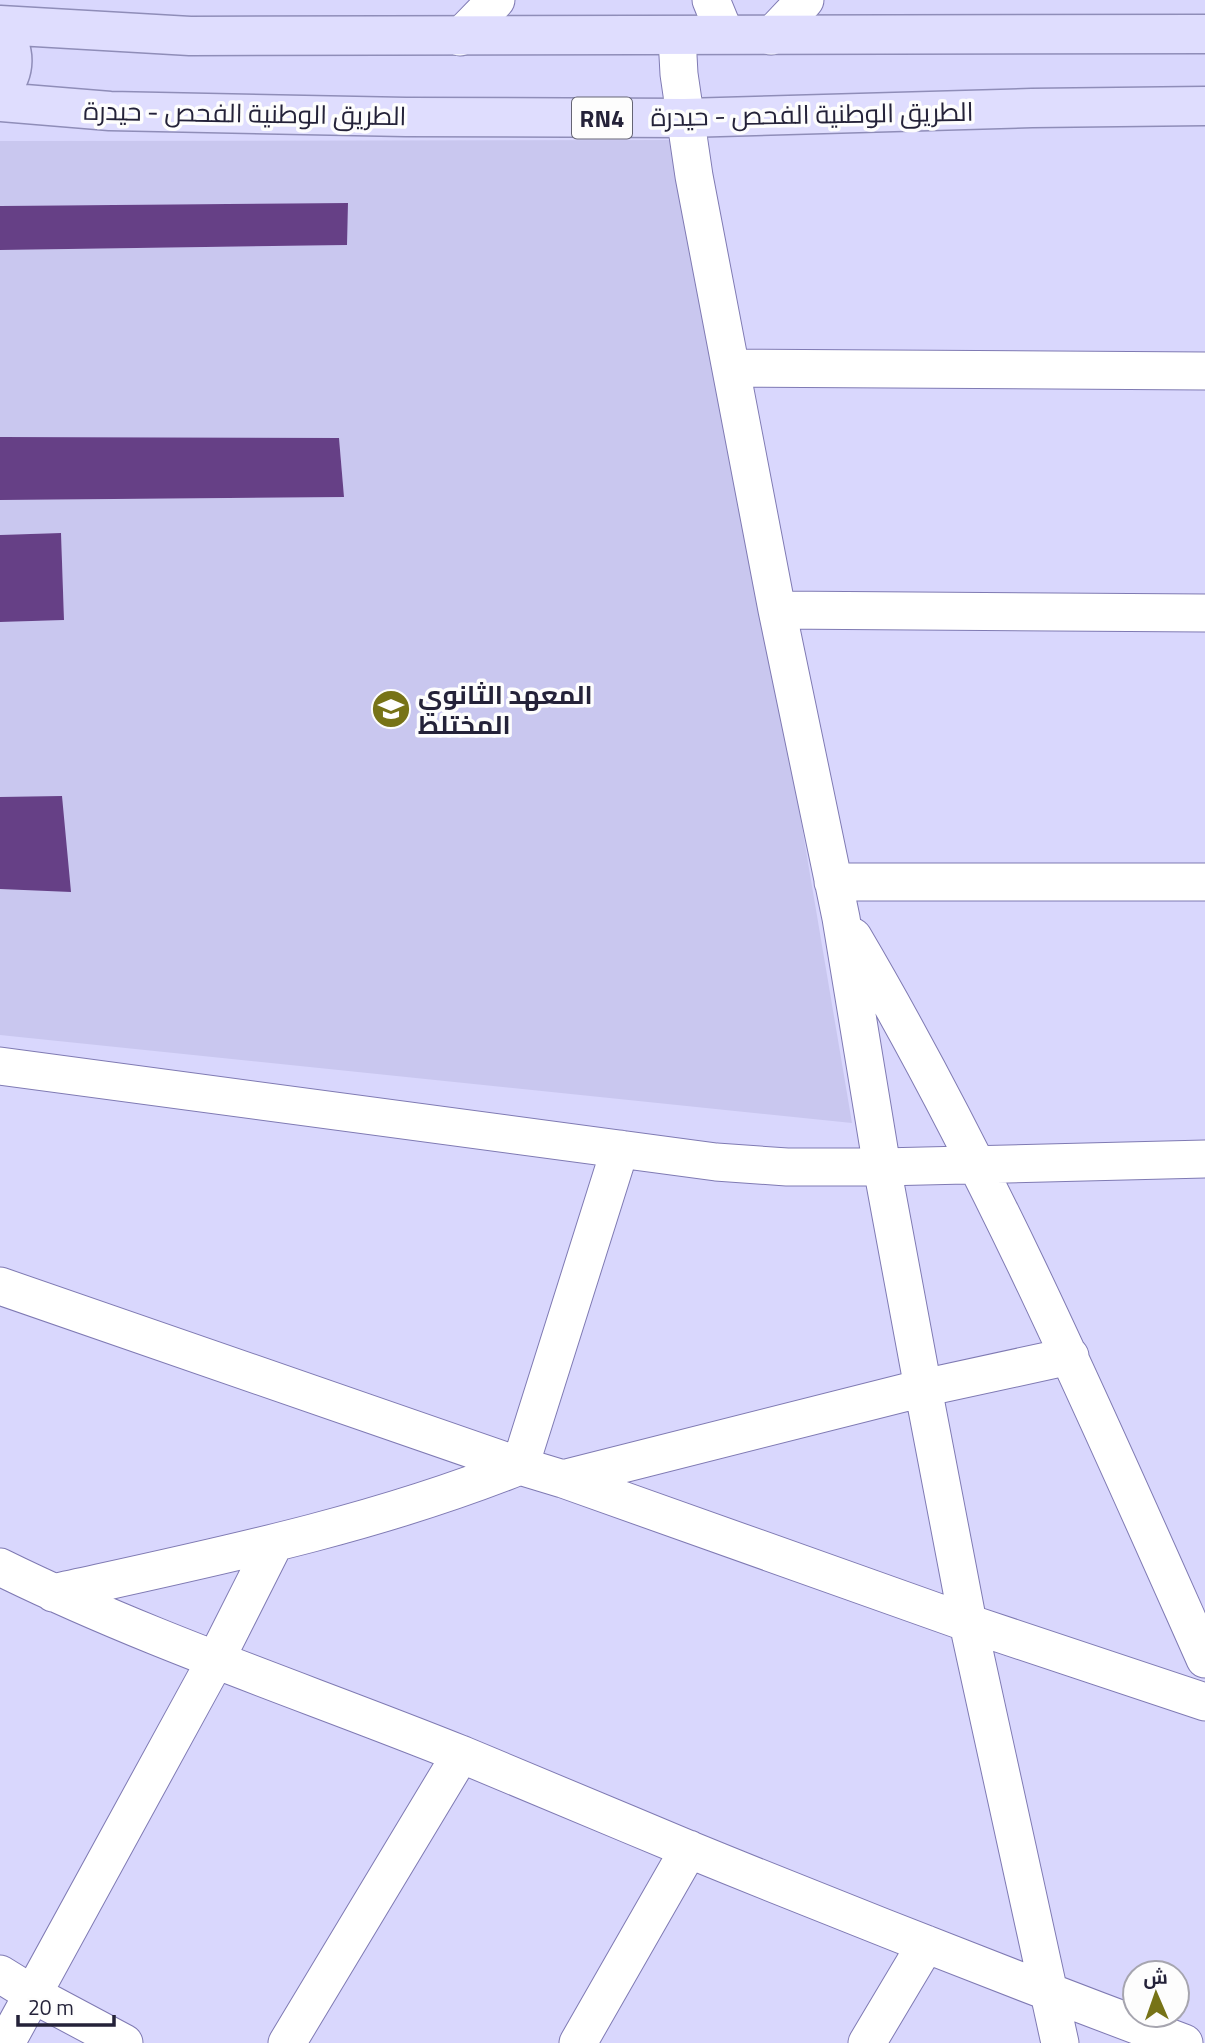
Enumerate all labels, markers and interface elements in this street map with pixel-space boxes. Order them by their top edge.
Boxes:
street label: الطريق الوطنية الفحص - حيدرة [83,91,407,135]
street label: الطريق الوطنية الفحص - حيدرة [650,92,974,136]
road number: RN4 [572,98,632,138]
place label: المعهد الثانوي المختلط [418,675,593,744]
school or university icon: المعهد الثانوي المختلط [370,688,412,730]
north arrow [1121,1959,1191,2029]
text: ش [1143,1962,1168,1991]
scale bar [18,1983,114,2027]
text: 20 m [28,1991,74,2023]

